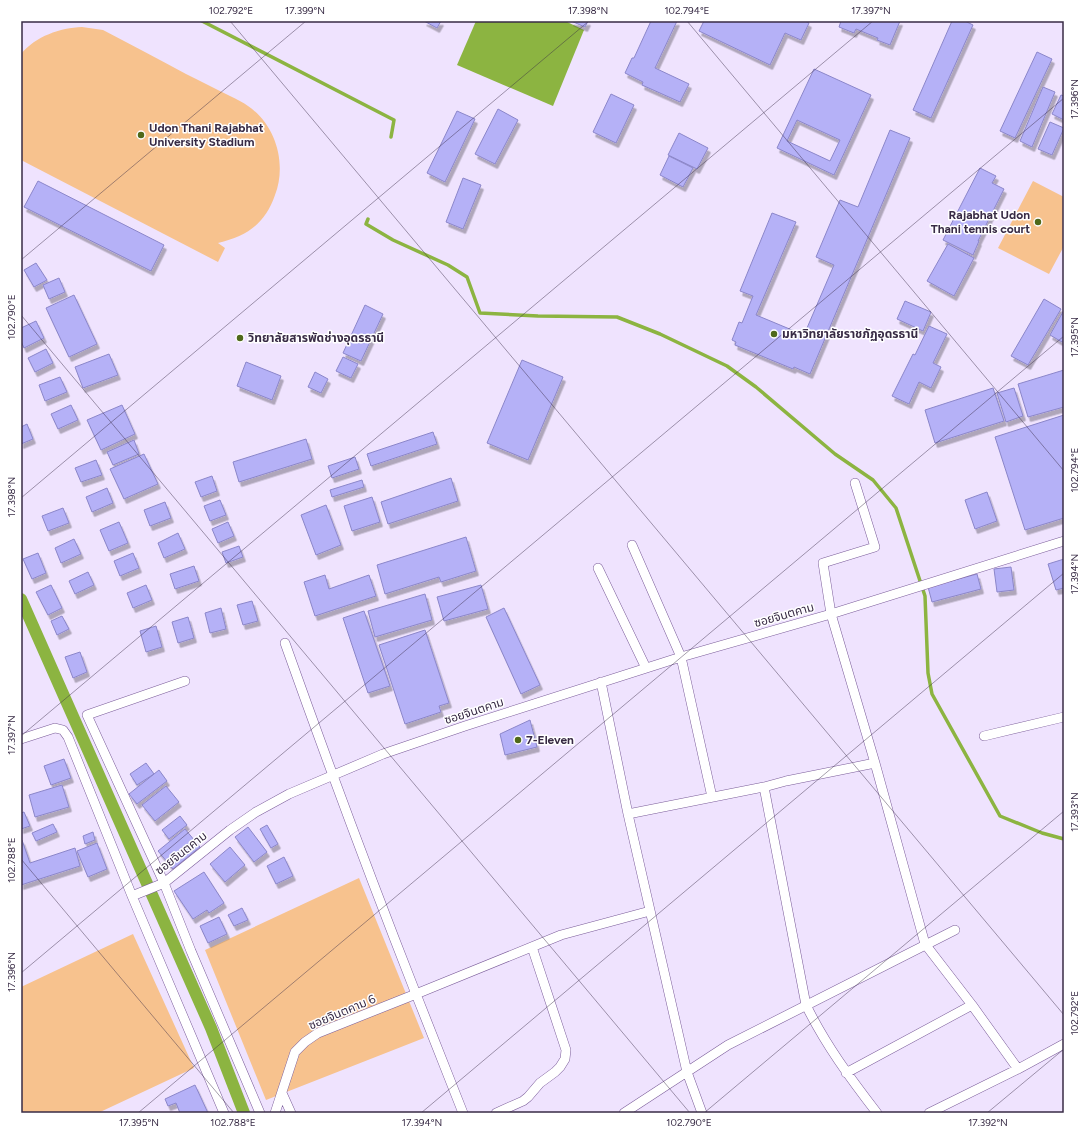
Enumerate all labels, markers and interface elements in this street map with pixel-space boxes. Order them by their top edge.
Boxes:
text: 102.792°E [209,4,253,17]
text: 17.399°N [285,4,325,17]
text: 17.398°N [568,4,608,17]
text: 102.794°E [664,4,710,17]
text: 17.397°N [851,4,891,17]
text: 17.396°N [1068,79,1081,119]
place label: Udon Thani Rajabhat University Stadium [149,121,264,149]
marker: Udon Thani Rajabhat University Stadium [136,130,146,140]
place label: Rajabhat Udon Thani tennis court [931,208,1030,236]
marker: Rajabhat Udon Thani tennis court [1033,217,1043,227]
text: 102.790°E [5,294,18,340]
text: 17.395°N [1068,317,1081,357]
place label: มหาวิทยาลัยราชภัฏอุดรธานี [782,327,918,341]
marker: มหาวิทยาลัยราชภัฏอุดรธานี [769,329,779,339]
place label: วิทยาลัยสารพัดช่างอุดรธานี [247,331,384,345]
marker: วิทยาลัยสารพัดช่างอุดรธานี [235,333,245,343]
text: 102.794°E [1068,447,1081,493]
text: 17.398°N [5,477,18,517]
text: 17.394°N [1068,554,1081,594]
street label: ซอยจินตคาม [752,600,816,630]
street label: ซอยจินตคาม [443,695,505,727]
text: 17.397°N [5,715,18,755]
place label: 7-Eleven [526,733,574,747]
marker: 7-Eleven [513,735,523,745]
text: 17.393°N [1068,792,1081,832]
street label: ซอยจินตคาม [152,828,210,878]
text: 102.788°E [5,837,18,883]
text: 17.396°N [5,952,18,992]
text: 102.792°E [1068,991,1081,1035]
street label: ซอยจินตคาม 6 [306,992,378,1032]
text: 17.395°N [119,1116,159,1129]
text: 102.788°E [210,1116,256,1129]
text: 17.394°N [402,1116,442,1129]
text: 102.790°E [666,1116,712,1129]
text: 17.392°N [968,1116,1008,1129]

